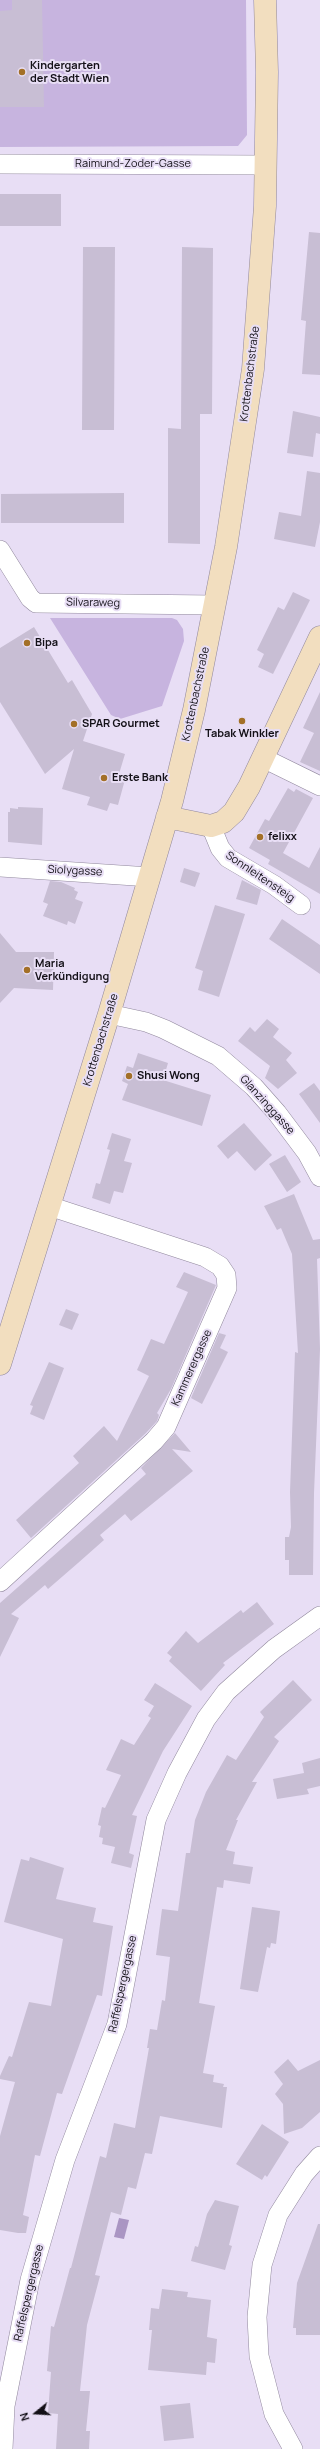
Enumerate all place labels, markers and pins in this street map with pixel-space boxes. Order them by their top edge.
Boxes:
place label: Kindergarten der Stadt Wien [30,59,109,85]
marker: Kindergarten der Stadt Wien [17,67,27,77]
place label: Bipa [35,636,58,650]
marker: Bipa [22,638,32,648]
marker: Tabak Winkler [237,716,247,726]
place label: SPAR Gourmet [82,717,160,731]
marker: SPAR Gourmet [69,719,79,729]
place label: Tabak Winkler [205,727,279,741]
place label: Erste Bank [112,771,168,785]
marker: Erste Bank [99,773,109,783]
place label: felixx [268,830,297,844]
marker: felixx [255,832,265,842]
place label: Maria Verkündigung [35,957,109,983]
marker: Maria Verkündigung [22,965,32,975]
place label: Shusi Wong [137,1069,200,1083]
marker: Shusi Wong [124,1071,134,1081]

